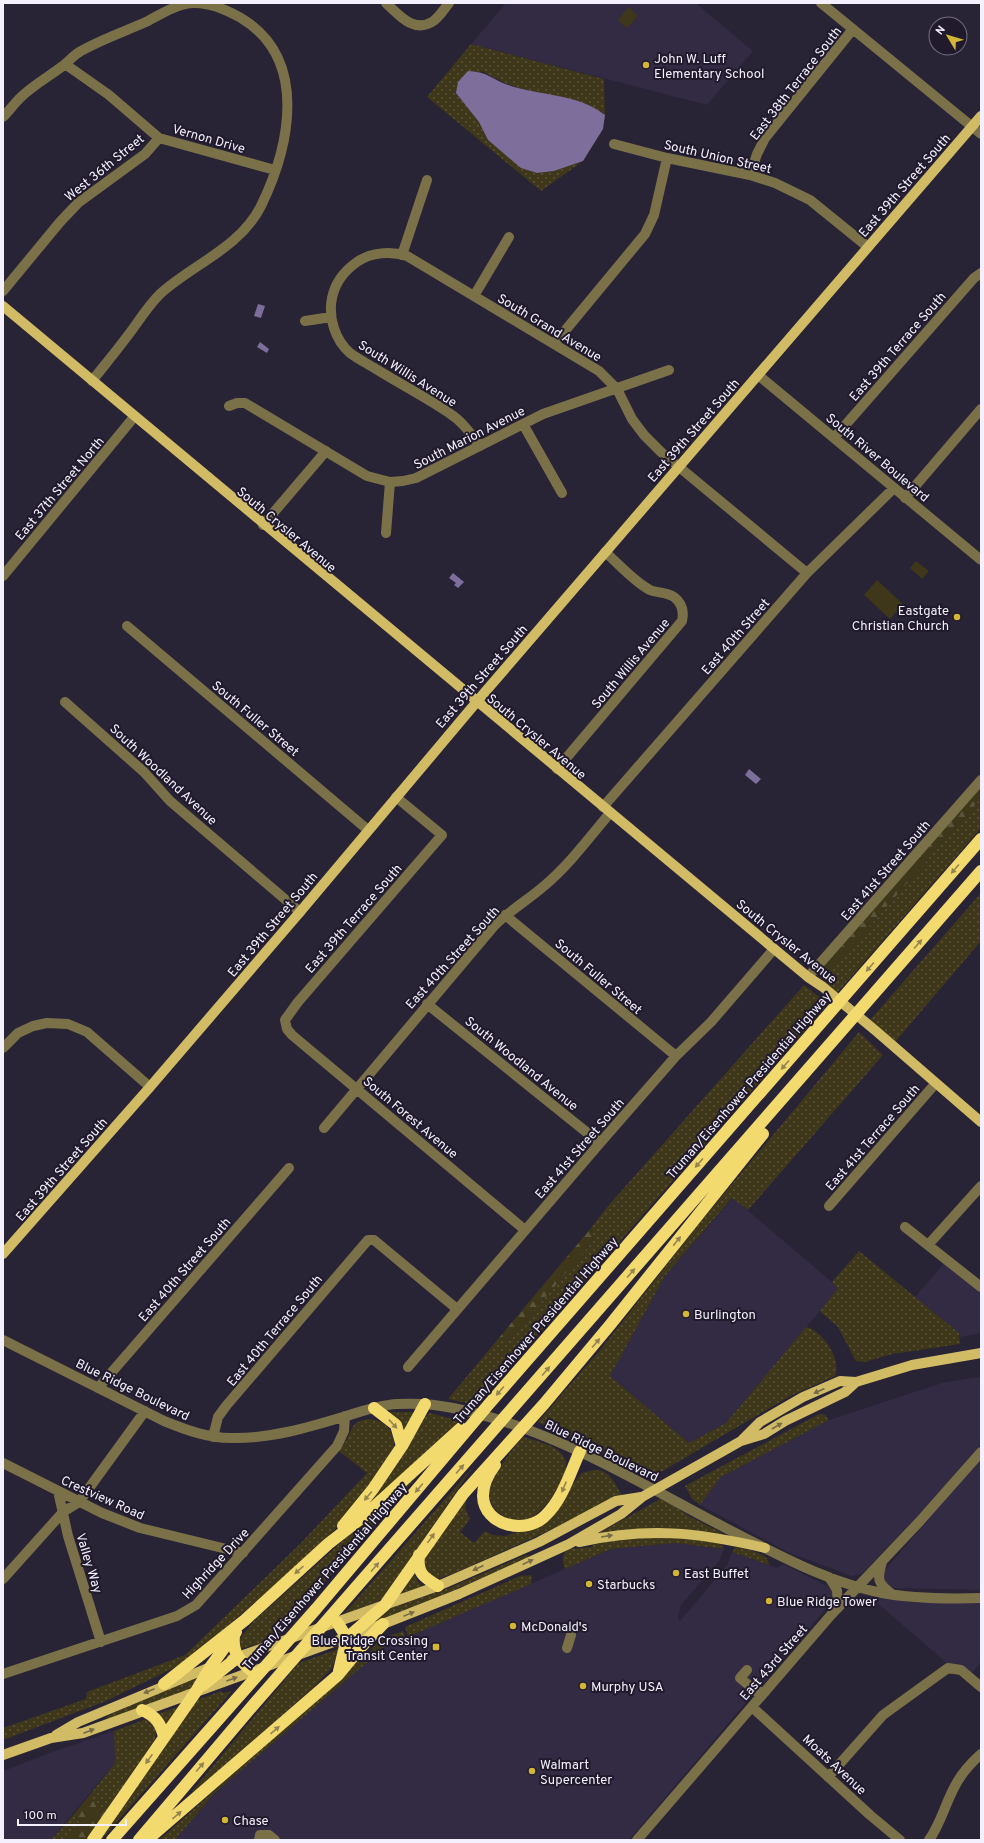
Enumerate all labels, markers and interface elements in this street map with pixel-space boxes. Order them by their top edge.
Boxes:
north arrow [928,16,968,56]
text: N [933,23,949,38]
street label: East 38th Terrace South [747,24,846,144]
place label: John W. Luff Elementary School [654,52,764,83]
marker: John W. Luff Elementary School [641,60,651,70]
street label: Vernon Drive [170,122,247,158]
street label: West 36th Street [62,131,148,206]
street label: East 39th Street South [856,131,955,241]
street label: South Union Street [662,138,773,178]
street label: East 39th Terrace South [847,289,950,405]
street label: South Grand Avenue [494,291,604,366]
street label: South Willis Avenue [355,338,459,412]
street label: East 39th Street South [645,376,744,486]
street label: South Marion Avenue [411,404,528,474]
street label: South River Boulevard [822,411,932,506]
street label: East 37th Street North [13,434,108,544]
street label: South Crysler Avenue [233,484,339,577]
street label: East 40th Street [699,596,774,679]
place label: Eastgate Christian Church [852,604,949,635]
marker: Eastgate Christian Church [952,612,962,622]
street label: South Willis Avenue [589,616,674,713]
street label: East 39th Street South [433,622,532,732]
street label: South Fuller Street [208,678,302,761]
street label: South Crysler Avenue [483,691,589,784]
street label: South Woodland Avenue [106,722,220,829]
street label: East 41st Street South [838,818,935,925]
street label: East 39th Terrace South [303,861,406,977]
one-way arrow [951,863,960,874]
street label: East 39th Street South [225,870,322,981]
street label: South Crysler Avenue [732,897,839,988]
street label: East 40th Street South [403,904,504,1013]
street label: South Fuller Street [551,936,645,1019]
one-way arrow [913,938,922,949]
one-way arrow [866,962,875,971]
street label: Truman/Eisenhower Presidential Highway [664,989,835,1183]
street label: South Woodland Avenue [461,1014,581,1115]
one-way arrow [780,1059,789,1070]
street label: South Forest Avenue [359,1074,460,1163]
street label: East 41st Terrace South [823,1082,924,1195]
street label: East 41st Street South [532,1096,629,1203]
street label: East 39th Street South [13,1115,112,1225]
one-way arrow [695,1157,704,1168]
street label: East 40th Street South [136,1215,235,1326]
street label: Truman/Eisenhower Presidential Highway [451,1234,622,1428]
one-way arrow [673,1236,682,1247]
one-way arrow [627,1268,636,1278]
street label: East 40th Terrace South [224,1272,327,1390]
place label: Burlington [694,1308,756,1324]
marker: Burlington [681,1309,691,1319]
one-way arrow [591,1337,600,1348]
street label: Blue Ridge Boulevard [73,1356,192,1425]
one-way arrow [541,1366,550,1376]
one-way arrow [496,1387,505,1396]
one-way arrow [813,1387,825,1394]
street label: Blue Ridge Boulevard [542,1417,661,1486]
one-way arrow [388,1419,397,1429]
one-way arrow [771,1423,783,1430]
one-way arrow [455,1464,465,1474]
street label: Crestview Road [58,1473,147,1524]
street label: Truman/Eisenhower Presidential Highway [240,1480,411,1674]
one-way arrow [414,1482,423,1493]
one-way arrow [561,1482,567,1494]
one-way arrow [363,1491,372,1502]
street label: Highridge Drive [180,1526,253,1603]
street label: Valley Way [71,1532,105,1596]
one-way arrow [427,1533,435,1543]
one-way arrow [601,1533,614,1539]
one-way arrow [523,1559,534,1565]
one-way arrow [370,1562,379,1572]
one-way arrow [294,1565,304,1575]
one-way arrow [471,1566,483,1572]
place label: East Buffet [684,1567,749,1583]
marker: East Buffet [671,1568,681,1578]
place label: Starbucks [597,1578,655,1594]
marker: Starbucks [584,1579,594,1589]
place label: Blue Ridge Tower [777,1595,877,1611]
marker: Blue Ridge Tower [764,1596,774,1606]
one-way arrow [404,1611,415,1617]
place label: McDonald's [521,1620,588,1636]
marker: McDonald's [508,1621,518,1631]
street label: East 43rd Street [737,1622,812,1705]
place label: Blue Ridge Crossing Transit Center [312,1634,428,1665]
marker: Blue Ridge Crossing Transit Center [431,1642,441,1652]
one-way arrow [226,1676,238,1682]
place label: Murphy USA [591,1680,664,1696]
marker: Murphy USA [578,1681,588,1691]
one-way arrow [143,1688,155,1694]
one-way arrow [270,1725,281,1734]
one-way arrow [83,1727,95,1733]
street label: Moats Avenue [798,1732,869,1799]
one-way arrow [145,1754,153,1764]
place label: Walmart Supercenter [540,1758,612,1789]
one-way arrow [196,1762,205,1773]
marker: Walmart Supercenter [527,1766,537,1776]
scale bar [18,1801,126,1827]
text: 100 m [24,1808,57,1824]
one-way arrow [172,1811,183,1820]
place label: Chase [233,1814,269,1830]
marker: Chase [220,1815,230,1825]

